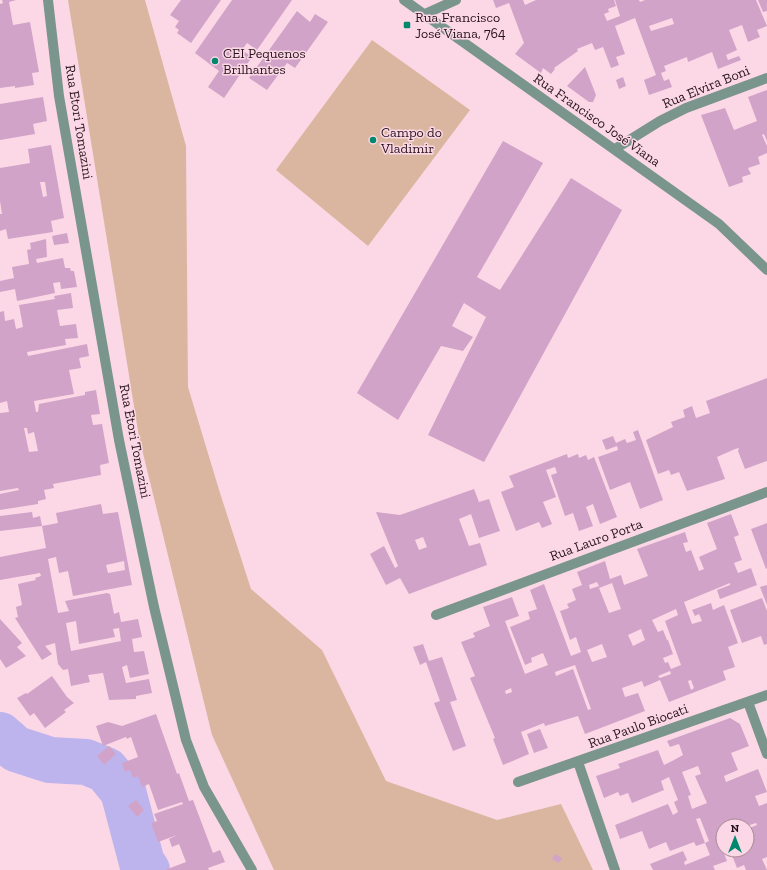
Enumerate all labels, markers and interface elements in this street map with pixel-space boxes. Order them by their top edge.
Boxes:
place label: Rua Francisco José Viana, 764 [415,9,506,42]
marker: Rua Francisco José Viana, 764 [402,20,412,30]
place label: CEI Pequenos Brilhantes [223,45,306,78]
marker: CEI Pequenos Brilhantes [210,56,220,66]
street label: Rua Elvira Boni [660,62,752,112]
street label: Rua Etori Tomazini [62,63,96,181]
street label: Rua Francisco José Viana [530,70,664,170]
place label: Campo do Vladimir [380,124,442,157]
marker: Campo do Vladimir [368,135,378,145]
street label: Rua Etori Tomazini [116,382,154,500]
street label: Rua Lauro Porta [547,515,645,565]
street label: Rua Paulo Biocati [586,700,690,752]
north arrow [715,818,755,858]
text: N [731,822,740,835]

